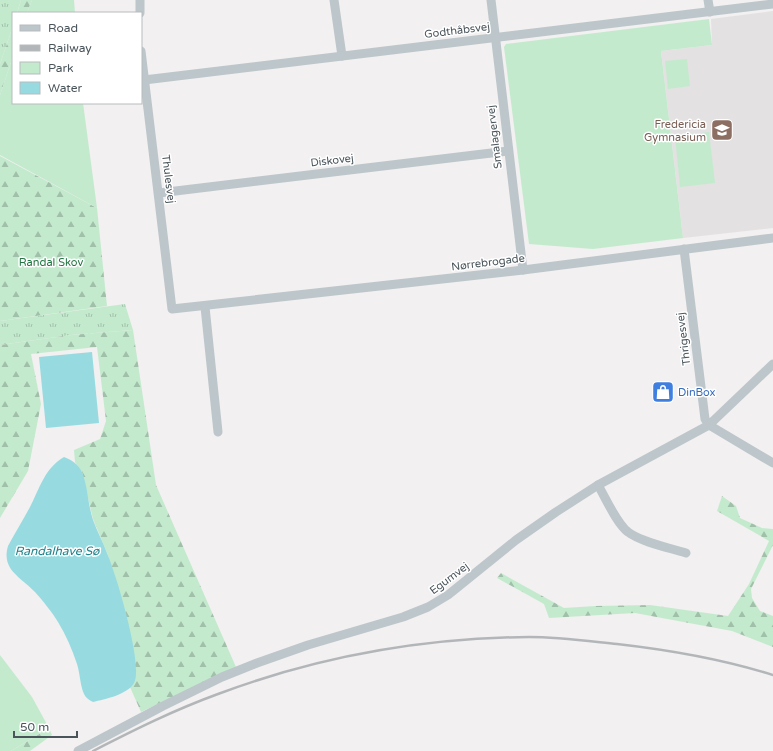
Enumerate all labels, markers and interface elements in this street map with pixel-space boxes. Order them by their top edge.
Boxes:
legend [12,12,142,104]
street label: Godthåbsvej [424,20,491,41]
text: Road [48,21,78,35]
text: Railway [48,41,92,55]
text: Park [48,61,74,75]
text: Water [48,81,83,95]
street label: Smalagervej [484,104,505,170]
school or university icon: Fredericia Gymnasium [709,117,735,143]
place label: Fredericia Gymnasium [644,118,706,144]
street label: Diskovej [310,151,355,170]
street label: Thulesvej [159,154,178,204]
street label: Nørrebrogade [451,252,525,273]
park label: Randal Skov [19,256,83,269]
street label: Thrigesvej [674,311,693,366]
shop icon: DinBox [650,379,676,405]
place label: DinBox [678,386,716,399]
water label: Randalhave Sø [15,544,100,558]
street label: Egumvej [427,559,471,597]
scale bar [14,713,77,739]
text: 50 m [20,720,49,734]

